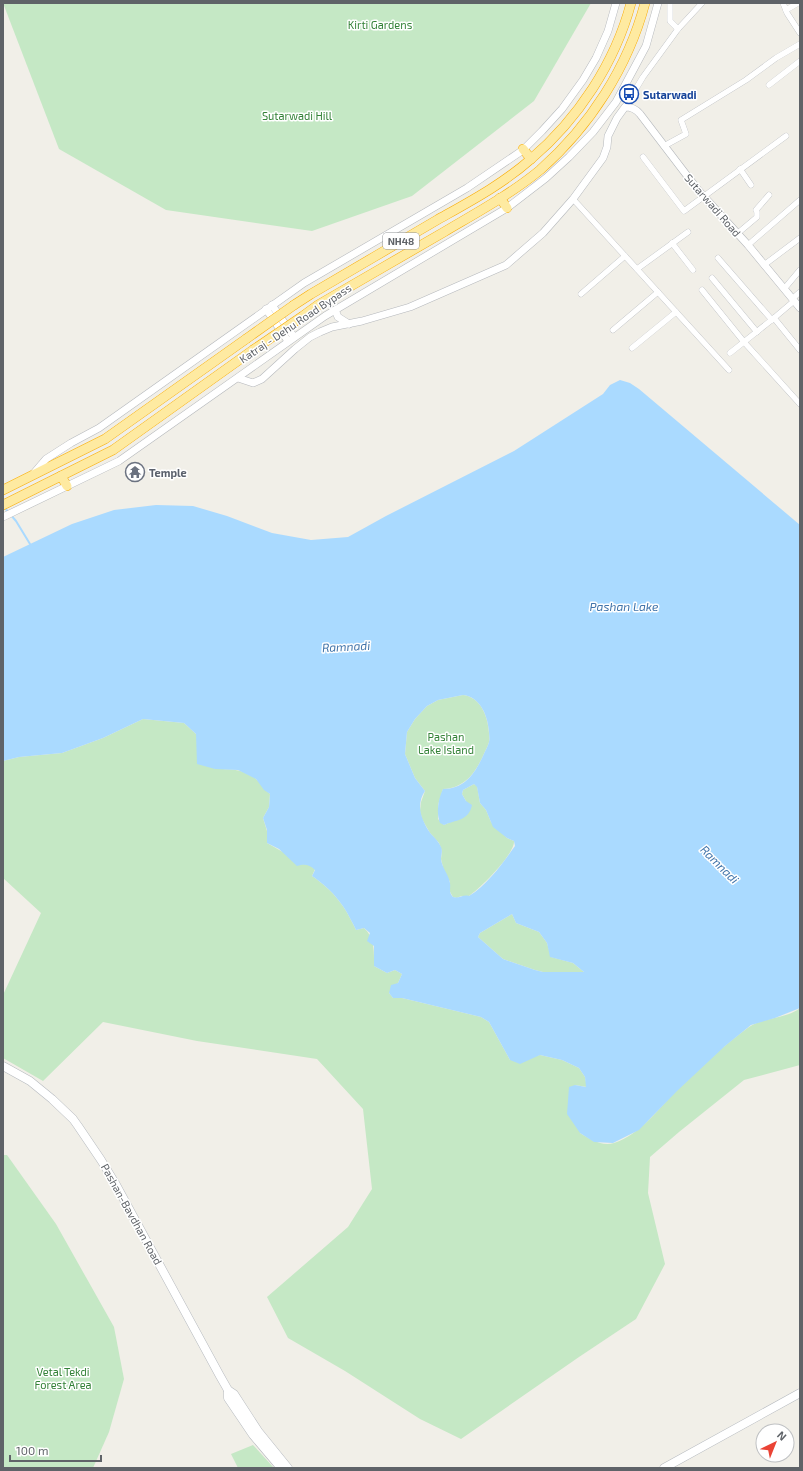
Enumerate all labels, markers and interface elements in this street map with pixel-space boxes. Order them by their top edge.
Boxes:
park label: Kirti Gardens [348,18,413,31]
bus stop icon: Sutarwadi [618,83,640,105]
place label: Sutarwadi [643,88,697,101]
park label: Sutarwadi Hill [262,109,333,122]
street label: Sutarwadi Road [682,171,744,239]
road number: NH48 [383,233,419,249]
street label: Katraj - Dehu Road Bypass [237,280,354,366]
temple icon: Temple [124,461,146,483]
place label: Temple [149,466,187,479]
water label: Pashan Lake [590,599,659,613]
water label: Ramnadi [322,638,371,654]
park label: Pashan Lake Island [418,730,474,756]
water label: Ramnadi [698,842,742,886]
street label: Pashan-Bavdhan Road [99,1161,165,1267]
park label: Vetal Tekdi Forest Area [34,1365,92,1391]
north arrow [755,1423,795,1463]
text: N [775,1428,790,1443]
scale bar [10,1437,101,1463]
text: 100 m [16,1443,48,1457]

